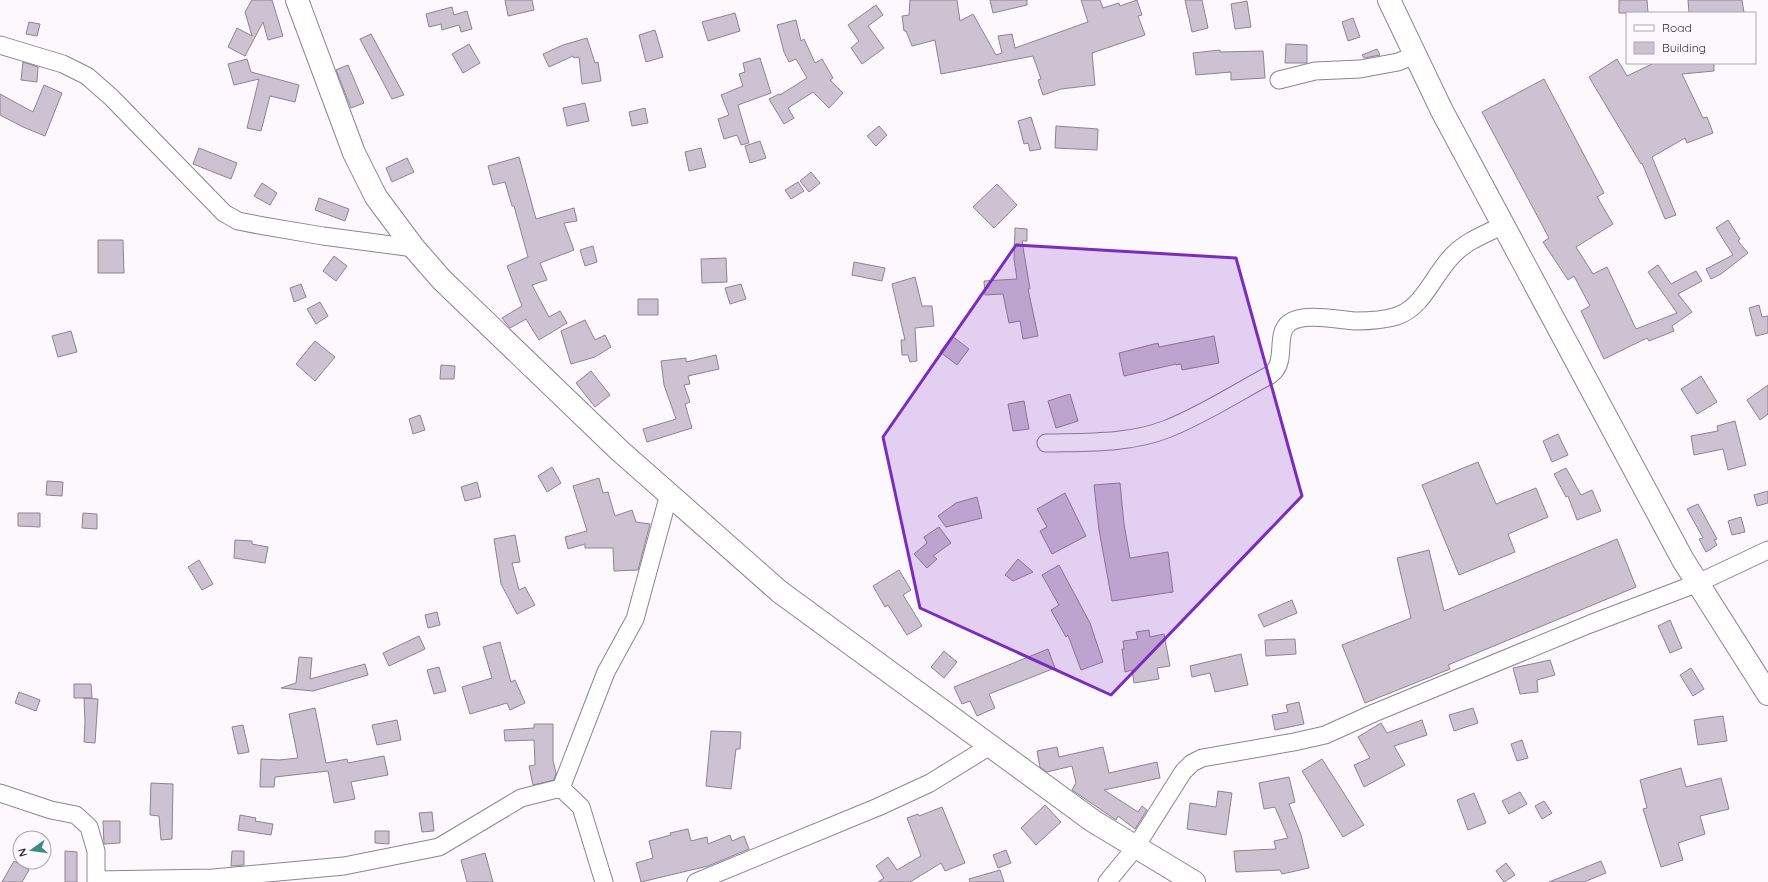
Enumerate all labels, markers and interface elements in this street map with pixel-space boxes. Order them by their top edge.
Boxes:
legend [1626,12,1756,64]
text: Road [1662,20,1692,35]
text: Building [1662,40,1706,55]
north arrow [12,830,52,870]
text: N [15,847,30,858]

